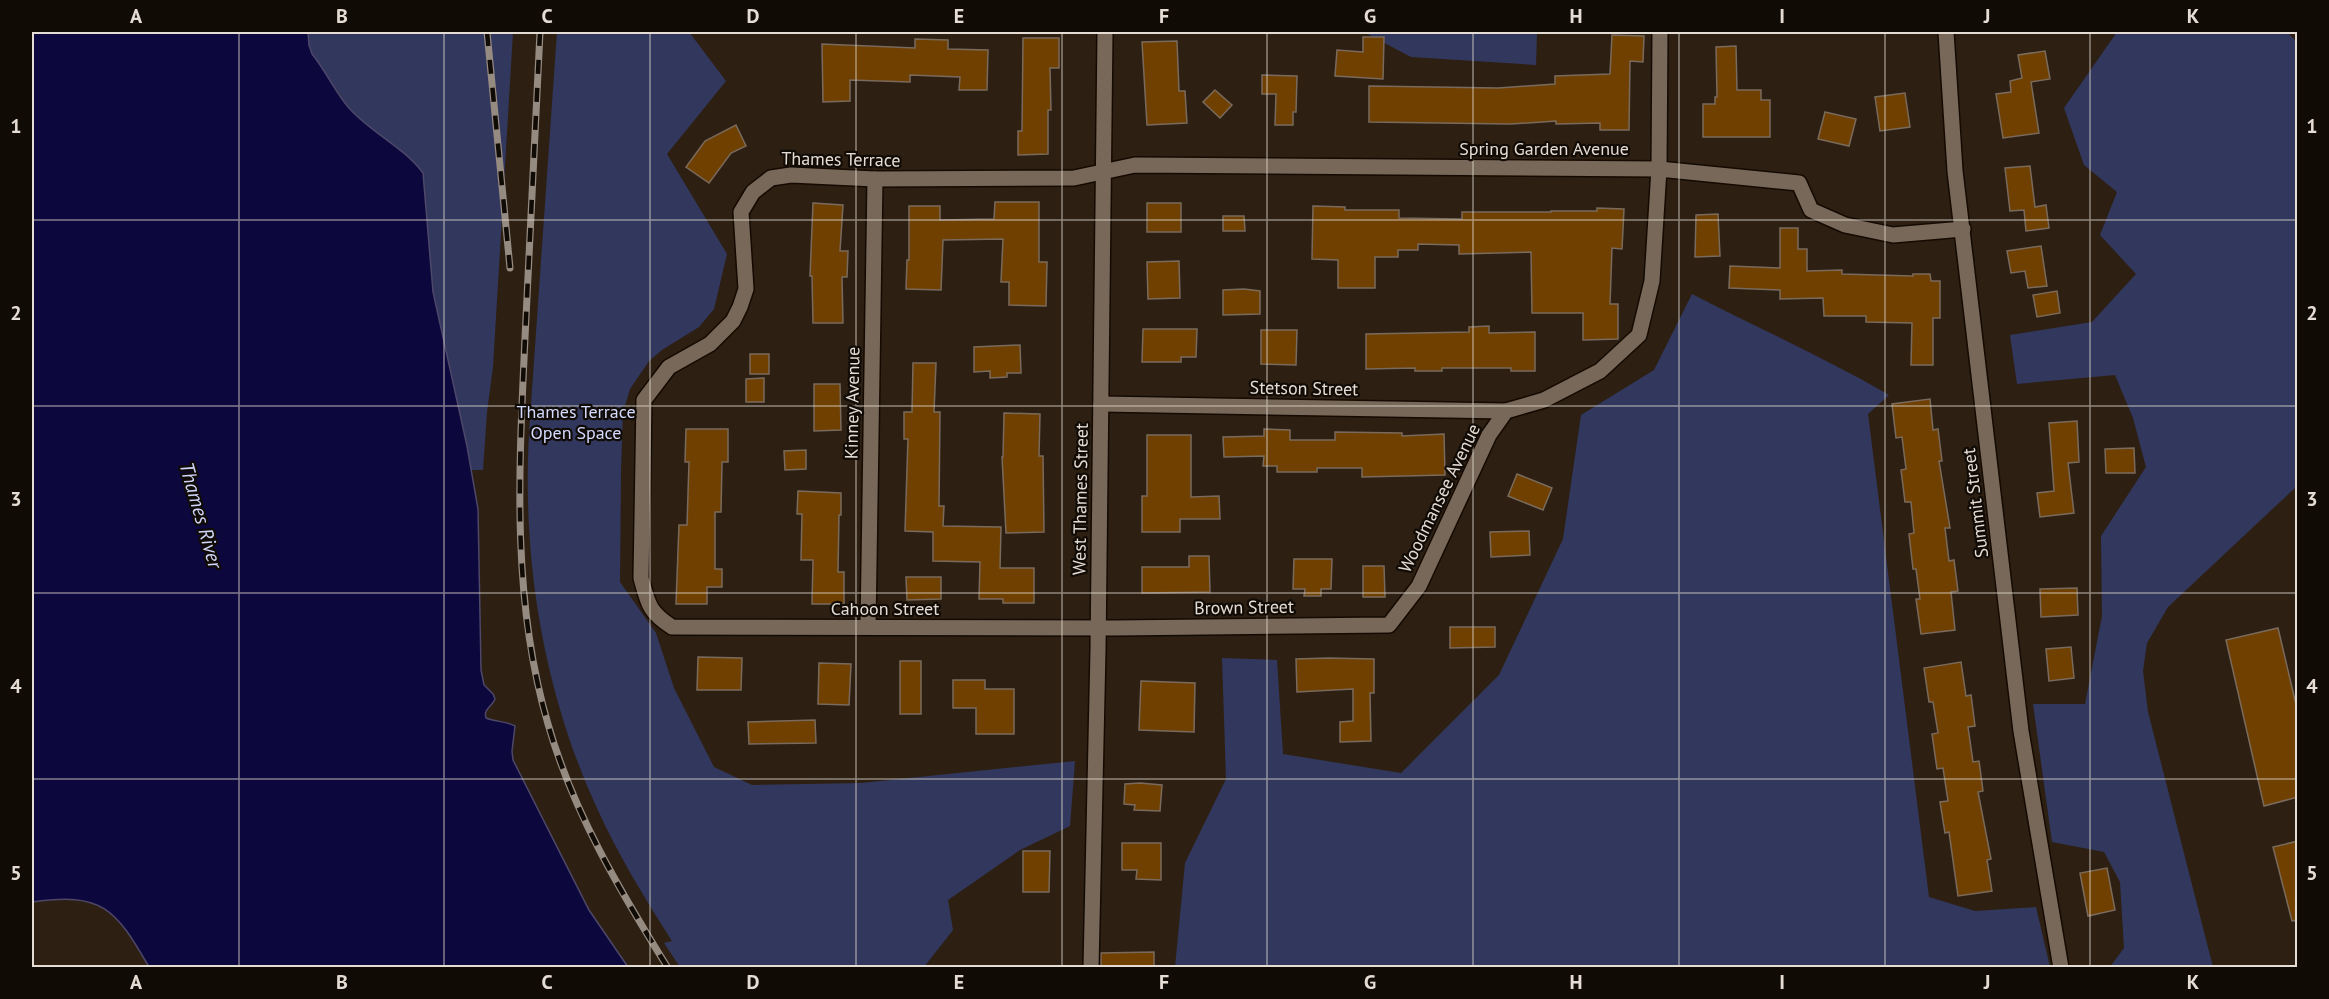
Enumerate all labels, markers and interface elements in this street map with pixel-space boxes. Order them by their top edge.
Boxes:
text: A [130,3,143,29]
text: B [336,3,348,29]
text: C [541,3,553,29]
text: D [747,3,760,29]
text: E [954,3,964,29]
text: F [1159,3,1169,29]
text: G [1364,3,1376,29]
text: H [1569,3,1583,29]
text: I [1779,3,1785,29]
text: J [1983,3,1990,29]
text: K [2187,3,2200,29]
text: 1 [10,113,22,139]
text: 1 [2306,113,2318,139]
street label: Spring Garden Avenue [1459,137,1629,160]
street label: Thames Terrace [781,146,901,172]
text: 2 [10,300,22,326]
text: 2 [2306,300,2318,326]
street label: Kinney Avenue [840,347,864,459]
street label: Stetson Street [1250,376,1358,400]
park label: Thames Terrace Open Space [516,400,636,444]
street label: Woodmansee Avenue [1393,420,1485,576]
street label: West Thames Street [1067,423,1093,575]
street label: Summit Street [1957,447,1993,559]
water label: Thames River [173,459,229,573]
text: 3 [10,486,22,512]
text: 3 [2306,486,2318,512]
street label: Brown Street [1194,595,1294,619]
street label: Cahoon Street [831,597,939,620]
text: 4 [10,673,22,699]
text: 4 [2306,673,2318,699]
text: 5 [10,860,22,886]
text: 5 [2306,860,2318,886]
text: A [130,969,143,995]
text: B [336,969,348,995]
text: C [541,969,553,995]
text: D [747,969,760,995]
text: E [954,969,964,995]
text: F [1159,969,1169,995]
text: G [1364,969,1376,995]
text: H [1569,969,1583,995]
text: I [1779,969,1785,995]
text: J [1983,969,1990,995]
text: K [2187,969,2200,995]

